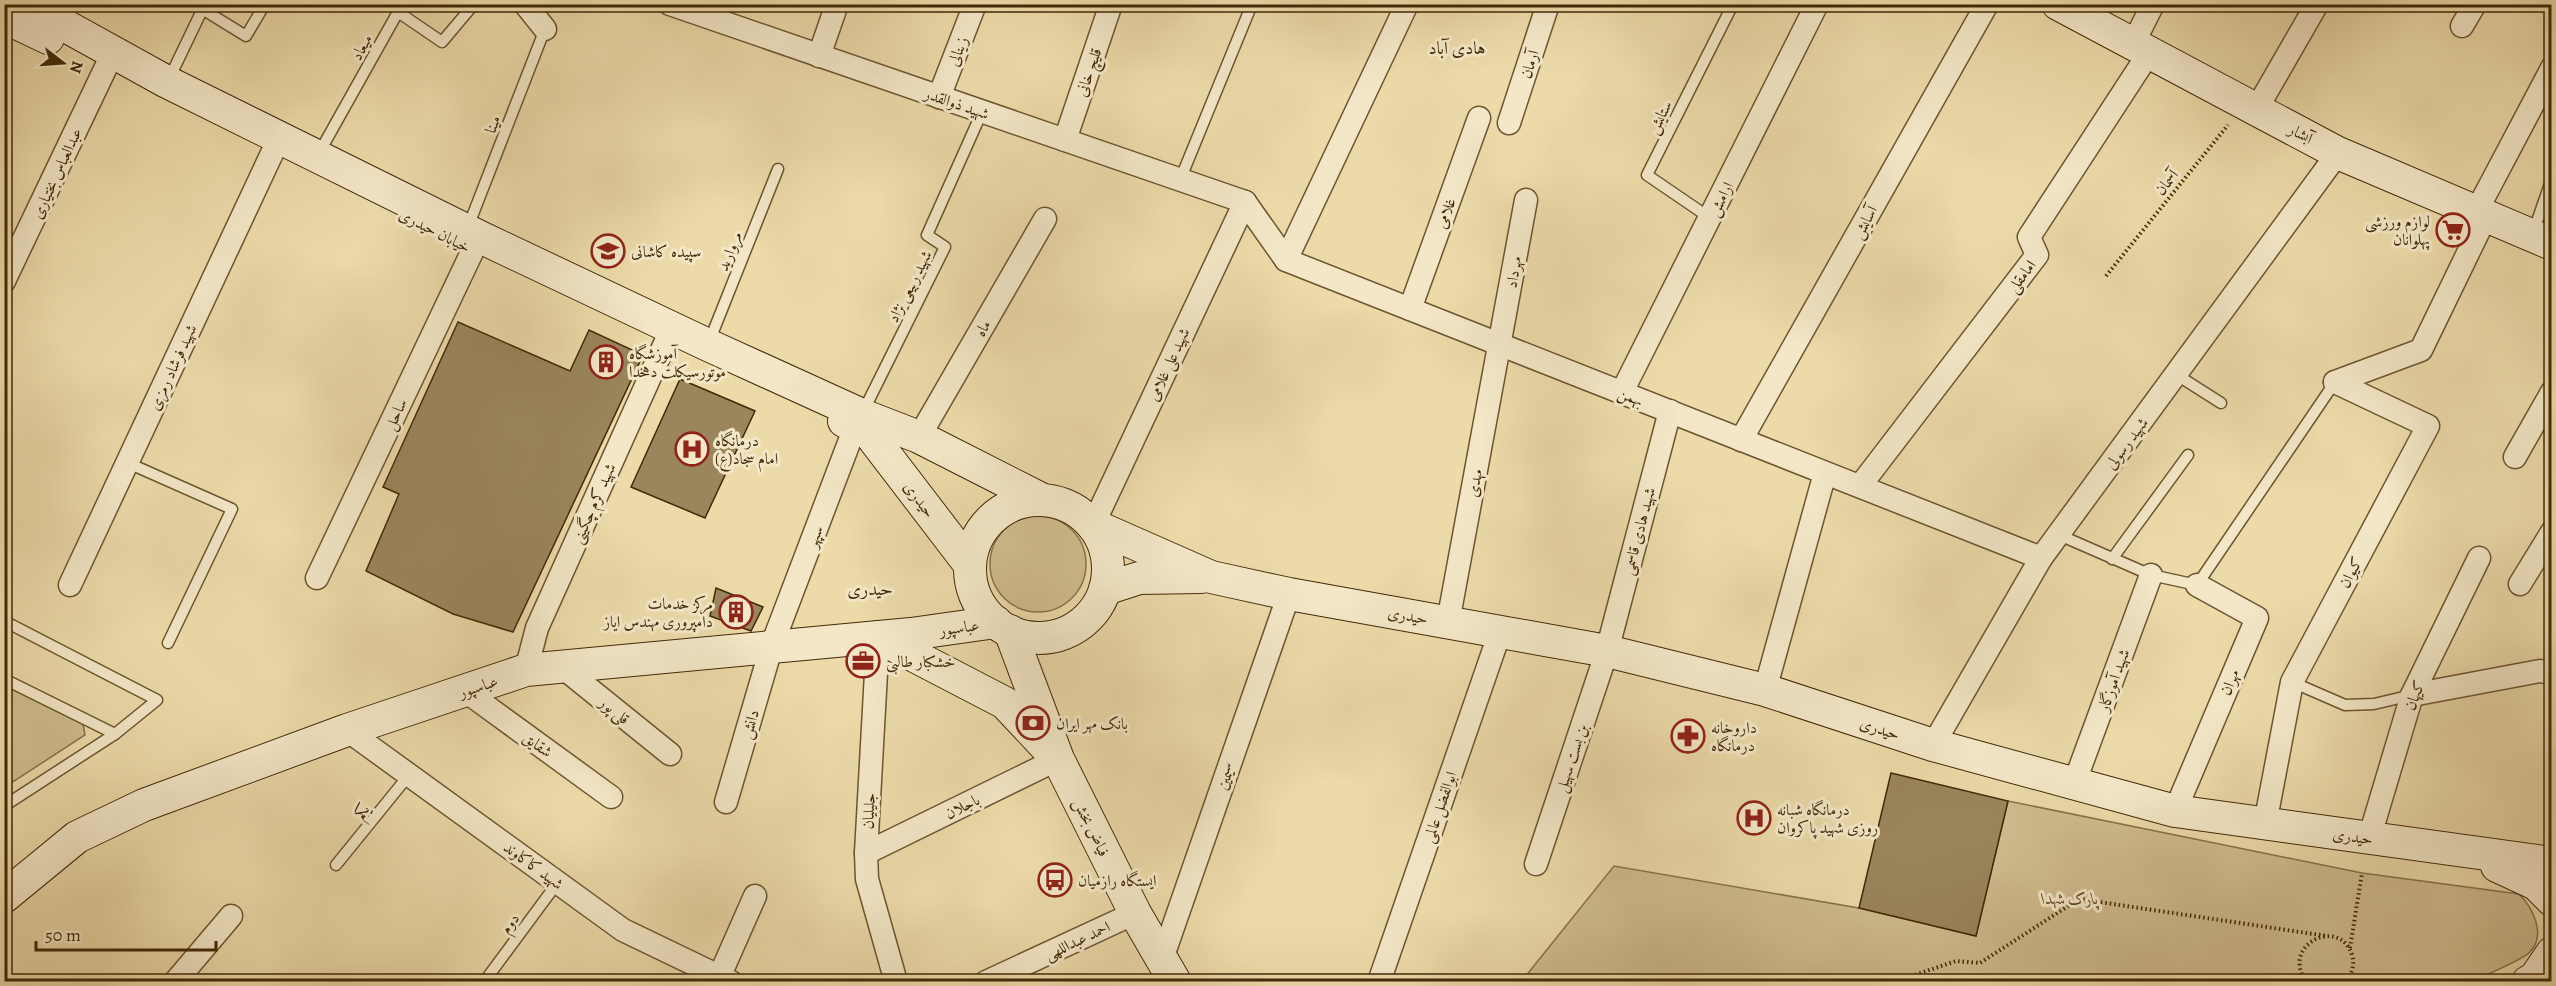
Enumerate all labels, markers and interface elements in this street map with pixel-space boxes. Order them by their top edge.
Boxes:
street label: میعاد [346,30,378,65]
north arrow [33,33,93,93]
street label: زینالی [942,33,974,69]
district label: هادی آباد [1428,36,1486,60]
street label: قلیچ خانی [1070,45,1110,101]
street label: آرمان [1515,46,1545,81]
text: N [64,58,89,76]
street label: شهید ذوالقدر [919,82,992,125]
street label: ستایش [1642,97,1678,138]
street label: مینا [479,112,506,137]
street label: آبشار [2283,117,2318,150]
street label: عبدالعباس بختیاری [26,124,88,223]
street label: آسمان [2150,164,2185,200]
street label: ارامش [1703,178,1739,221]
street label: غلامی [1430,195,1462,232]
street label: آسایش [1847,200,1884,243]
street label: خیابان حیدری [395,203,474,258]
place label: لوازم ورزشی پهلوانان [2365,211,2430,251]
supermarket icon: لوازم ورزشی پهلوانان [2435,212,2471,248]
street label: مروارید [712,228,748,275]
school or university icon: سپیده کاشانی [590,233,626,269]
place label: سپیده کاشانی [631,241,701,263]
street label: شهید ربیعی نژاد [882,247,938,326]
street label: مهرداد [1500,255,1528,290]
street label: امامقلی [2002,256,2041,298]
street label: ماه [969,316,996,341]
street label: شهید فرشاد رمزی [143,321,202,414]
street label: شهید علی غلامی [1142,324,1195,405]
place label: آموزشگاه موتورسیکلت دهخدا [629,343,726,383]
building icon: آموزشگاه موتورسیکلت دهخدا [588,344,624,380]
street label: بهمن [1615,382,1647,412]
street label: ساحل [379,395,413,434]
street label: شهید رسولی [2100,413,2154,474]
place label: درمانگاه امام سجاد(ع) [715,430,778,473]
hospital icon: درمانگاه امام سجاد(ع) [674,431,710,467]
street label: شهید کرم چگینی [566,460,624,548]
street label: مهدی [1461,467,1488,499]
street label: حیدری [898,477,940,522]
street label: شهید هادی قاسمی [1617,485,1661,578]
street label: سپهر [800,522,829,552]
street label: کیوان [2334,553,2368,592]
district label: حیدری [847,577,893,601]
place label: مرکز خدمات دامپروری مهندس ایاز [602,593,713,633]
building icon: مرکز خدمات دامپروری مهندس ایاز [718,594,754,630]
street label: حیدری [1386,602,1430,630]
street label: عباسپور [936,614,981,642]
office icon: خشکبار طالبی [845,643,881,679]
street label: شهید آموزگار [2092,646,2135,717]
place label: خشکبار طالبی [886,651,955,675]
street label: مهران [2215,666,2245,699]
street label: عباسپور [454,670,501,704]
street label: کیهان [2399,677,2431,714]
street label: قلی پور [593,690,634,730]
bank icon: بانک مهر ایران [1015,705,1051,741]
street label: دانش [735,707,765,742]
street label: حیدری [1857,712,1902,746]
place label: بانک مهر ایران [1056,713,1128,735]
place label: داروخانه درمانگاه [1711,717,1757,757]
pharmacy icon: داروخانه درمانگاه [1670,718,1706,754]
street label: بن بست سهیل [1550,721,1594,795]
street label: شقایق [518,727,557,763]
street label: سیمین [1211,760,1241,793]
street label: ابوالفضل عالمی [1417,769,1462,846]
street label: باجلان [941,789,984,825]
street label: جلیلیان [857,792,881,830]
street label: فیاض بخش [1068,795,1115,860]
street label: یکم [349,798,378,827]
place label: درمانگاه شبانه روزی شهید پاکروان [1777,799,1878,839]
hospital icon: درمانگاه شبانه روزی شهید پاکروان [1736,800,1772,836]
street label: حیدری [2331,823,2374,851]
street label: شهید کاکاوند [499,837,568,895]
bus stop icon: ایستگاه رازمیان [1037,862,1073,898]
place label: ایستگاه رازمیان [1078,870,1156,892]
park label: پارک شهدا [2041,888,2100,910]
street label: دوم [495,909,527,940]
scale bar [36,914,216,952]
street label: احمد عبداللهی [1041,916,1114,966]
text: 50 m [45,923,81,947]

